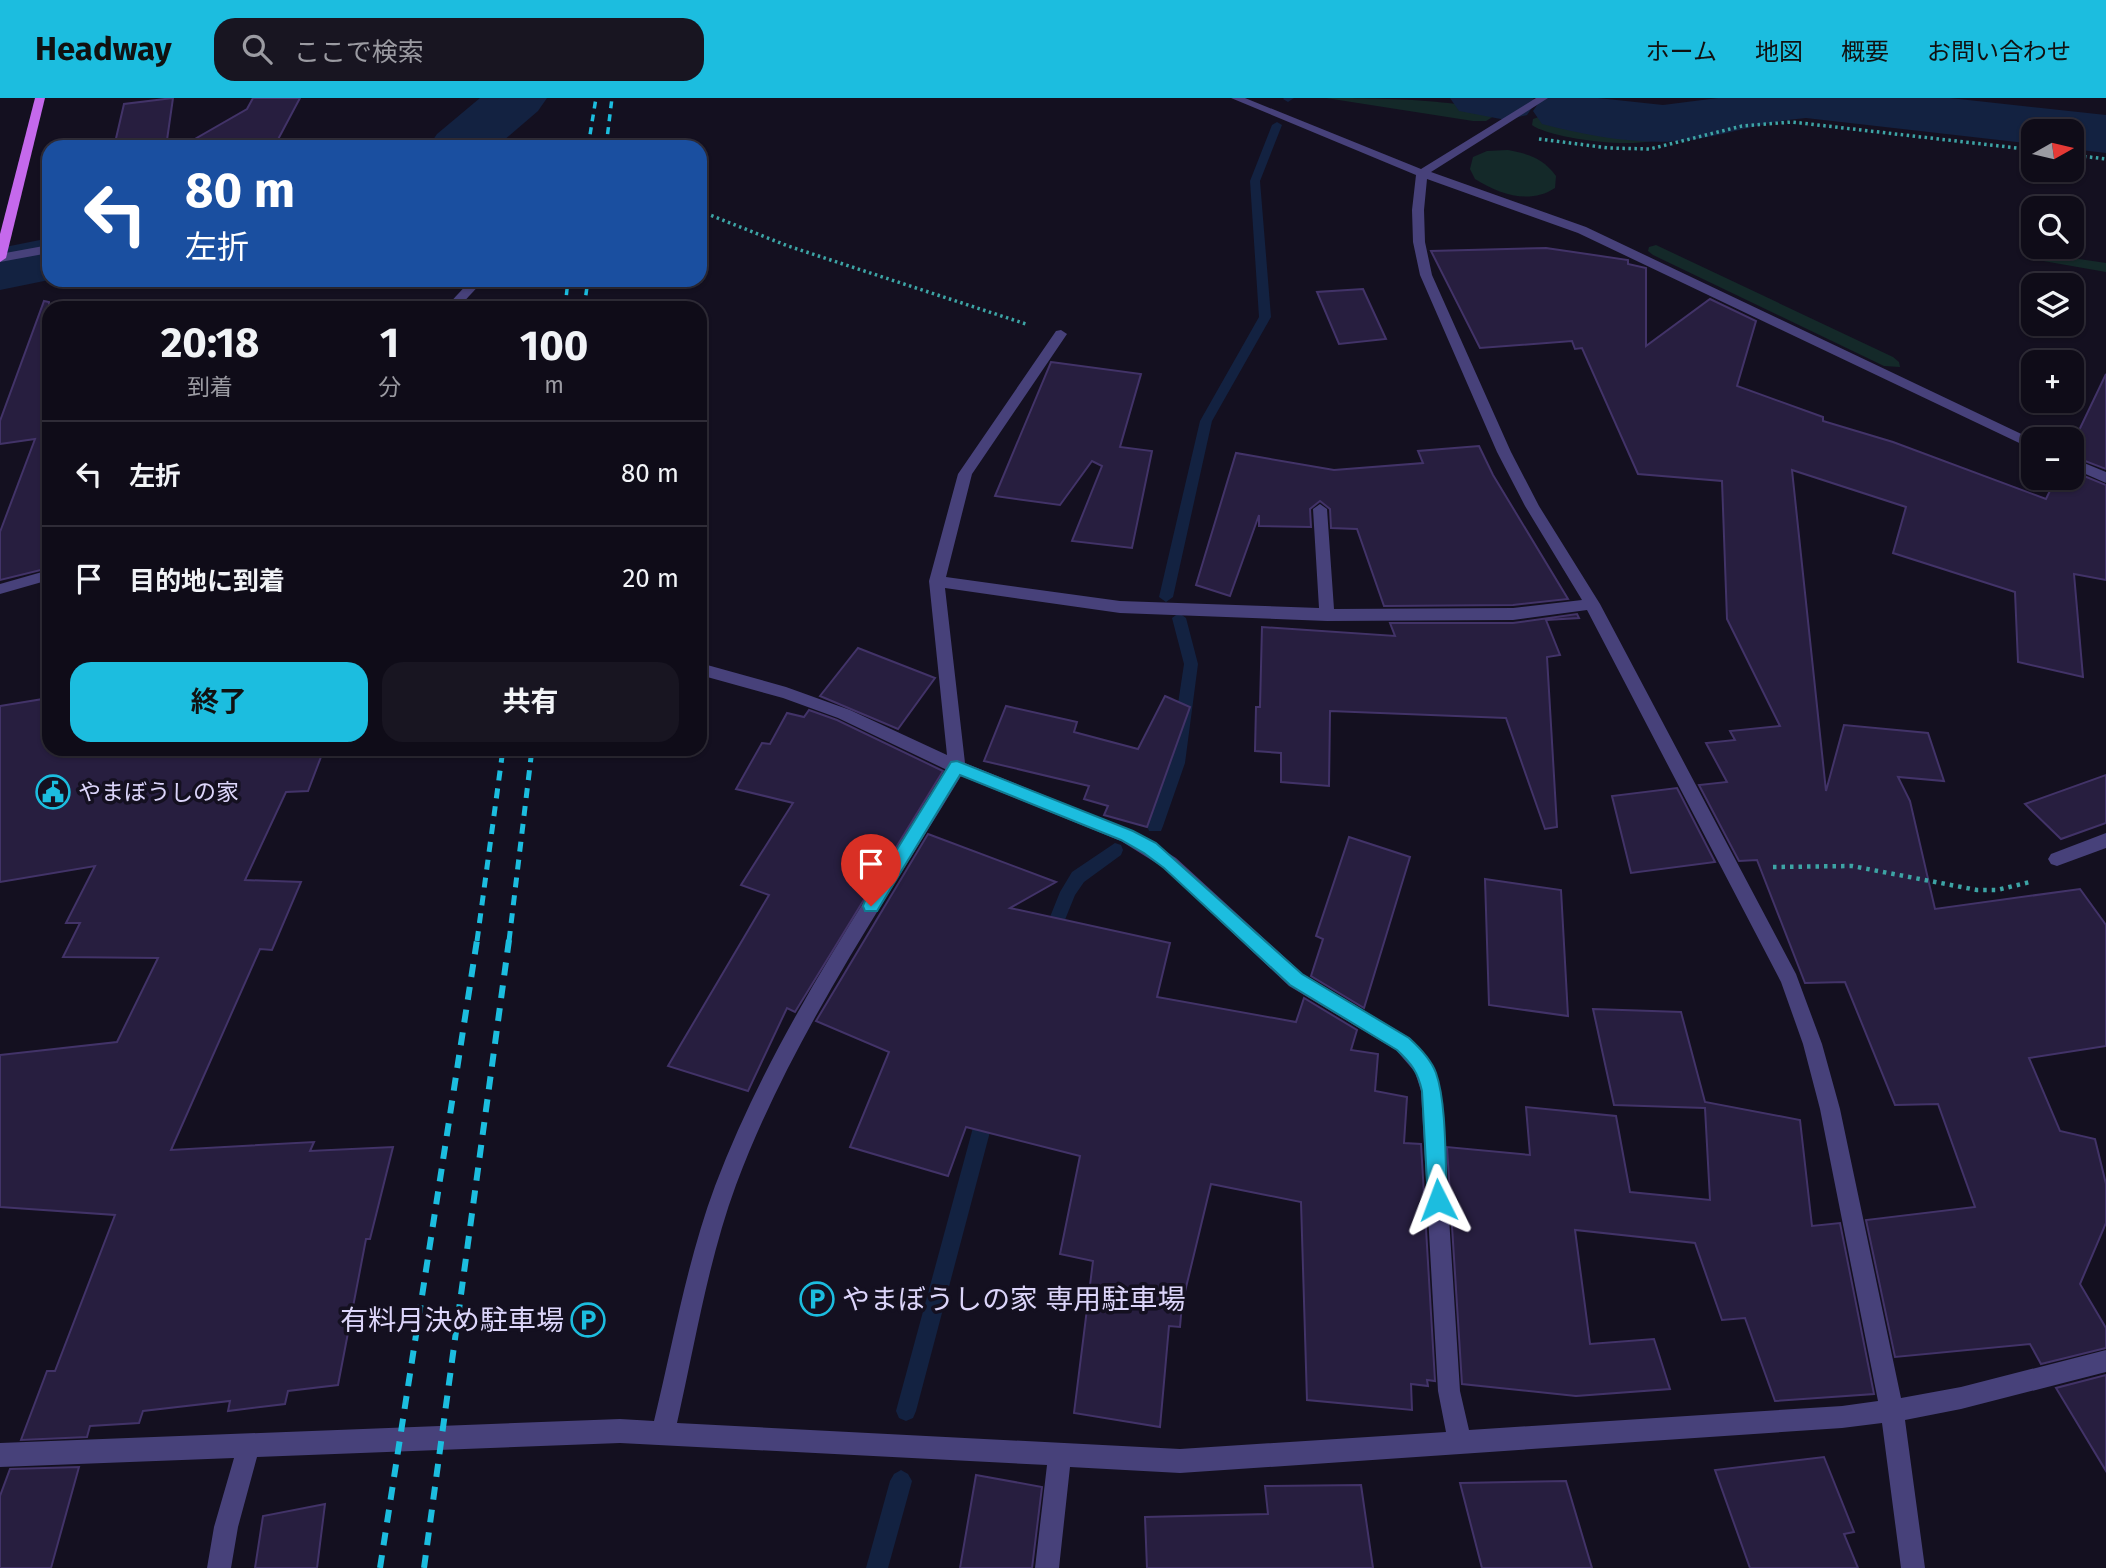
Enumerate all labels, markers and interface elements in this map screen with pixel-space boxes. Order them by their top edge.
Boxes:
search box [214,18,704,81]
text: Headway [35,29,172,69]
icon: search [238,30,276,68]
text: ここで検索 [294,37,424,68]
text: ホーム [1646,38,1717,66]
text: 地図 [1755,38,1803,66]
text: 概要 [1841,38,1889,66]
text: お問い合わせ [1927,38,2071,66]
north arrow [2021,119,2084,182]
map controls [2021,119,2084,490]
text: 80 m [185,161,295,220]
icon: left [70,168,161,259]
button: search [2021,196,2084,259]
text: 左折 [185,228,249,266]
button: layers [2021,273,2084,336]
text: 20:18 [161,318,259,368]
text: 1 [380,318,399,368]
text: 100 [520,321,588,371]
button: + [2021,350,2084,413]
text: m [544,371,564,399]
text: 到着 [187,373,233,401]
text: 分 [378,373,401,401]
button: − [2021,427,2084,490]
icon: left [70,455,108,493]
text: 80 m [621,458,679,489]
text: 左折 [129,461,181,492]
icon: arrive [70,560,108,598]
text: 20 m [622,563,679,594]
text: 目的地に到着 [129,566,285,597]
button: 終了 [70,662,368,742]
button: 共有 [382,662,679,742]
public building icon: やまぼうしの家 [34,773,72,811]
place label: やまぼうしの家 [78,778,239,806]
pin [841,834,901,906]
icon: arrive [852,845,890,883]
position arrow [1401,1163,1475,1237]
parking icon: やまぼうしの家 専用駐車場 [798,1280,836,1318]
place label: やまぼうしの家 専用駐車場 [842,1283,1185,1316]
parking icon: 有料月決め駐車場 [569,1301,607,1339]
place label: 有料月決め駐車場 [340,1304,564,1337]

